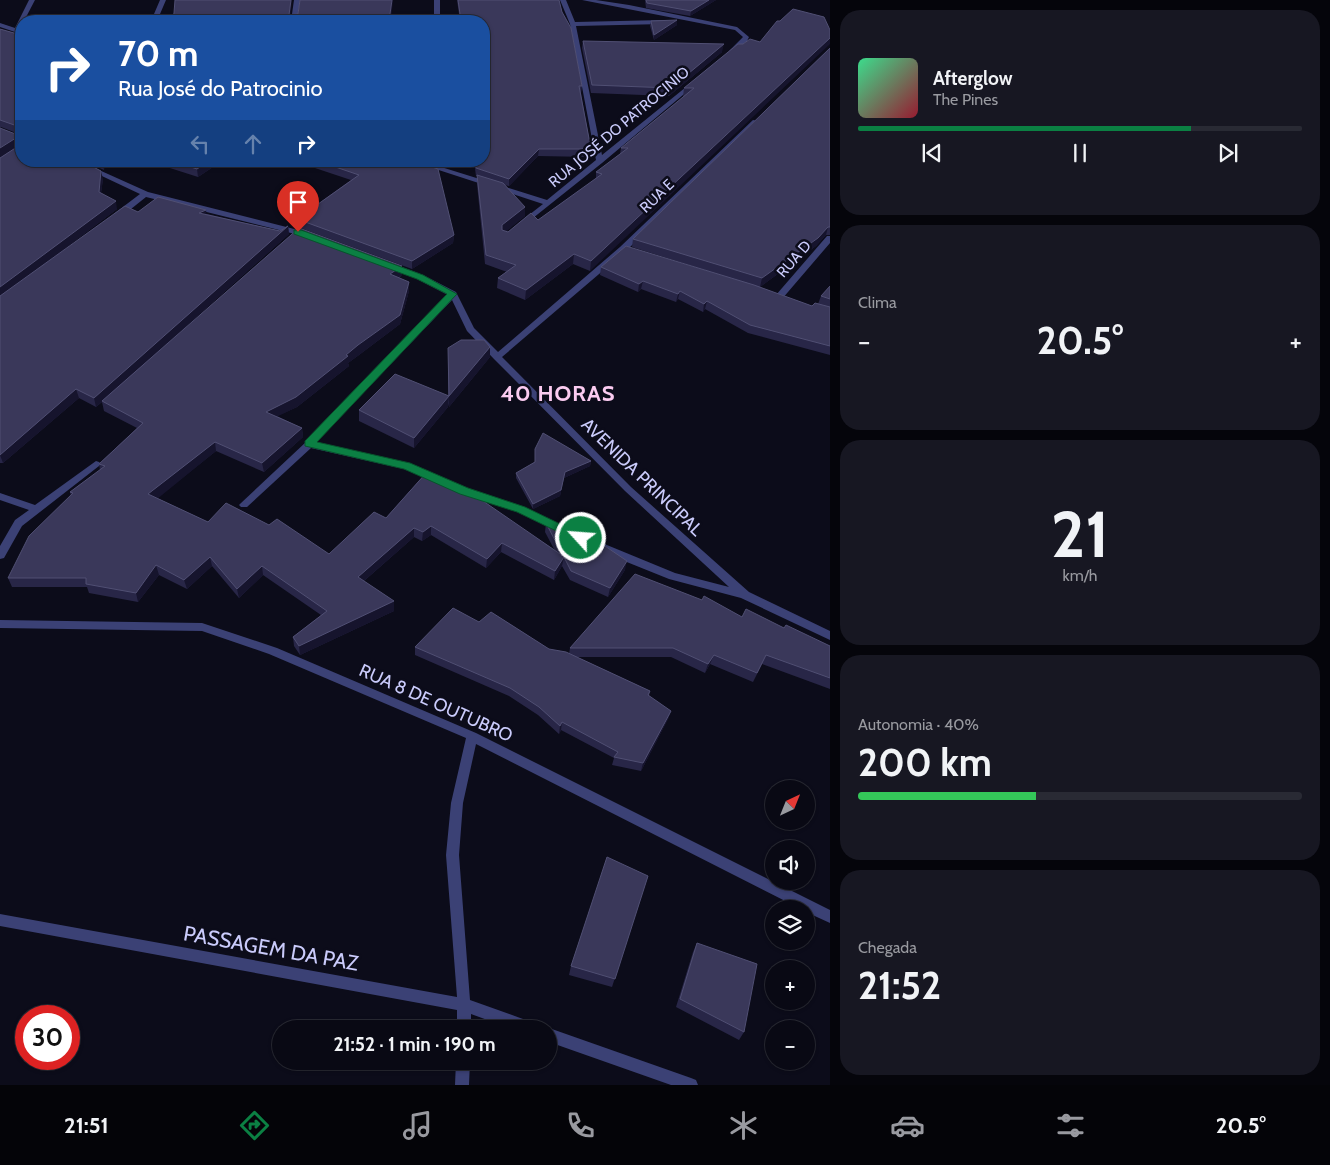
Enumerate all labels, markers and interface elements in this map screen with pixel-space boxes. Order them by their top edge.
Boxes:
text: 70 m [118,32,199,75]
icon: right [35,35,100,100]
street label: RUA JOSÉ DO PATROCINIO [544,62,693,191]
text: Afterglow [933,67,1013,90]
text: Rua José do Patrocinio [118,75,323,102]
text: The Pines [933,90,998,109]
icon: left [186,130,214,158]
icon: ahead [239,130,267,158]
icon: right [292,130,320,158]
icon: previous [918,139,946,167]
icon: pause [1066,139,1094,167]
icon: next [1214,139,1242,167]
street label: RUA E [636,175,678,217]
pin [277,181,319,232]
icon: arrive [284,188,312,216]
street label: RUA D [773,237,815,281]
text: Clima [858,293,897,312]
text: 20.5° [1037,317,1123,364]
text: − [858,324,870,358]
text: + [1290,324,1302,358]
district label: 40 HORAS [500,380,616,407]
street label: AVENIDA PRINCIPAL [577,413,707,541]
text: 21 [1051,494,1109,573]
position arrow [554,511,606,563]
text: km/h [1062,566,1098,585]
street label: RUA 8 DE OUTUBRO [356,659,516,747]
text: Autonomia · 40% [858,715,979,734]
text: 200 km [858,739,992,786]
north arrow [765,780,815,830]
map controls [765,780,815,1070]
button: sound [765,840,815,890]
button: layers [765,900,815,950]
street label: PASSAGEM DA PAZ [182,920,361,976]
text: Chegada [858,938,917,957]
button: + [765,960,815,1010]
text: 21:52 [858,962,941,1009]
speed limit sign: 30 [15,1005,80,1070]
button: − [765,1020,815,1070]
text: 21:52 · 1 min · 190 m [333,1033,496,1056]
icon: directions [237,1108,272,1143]
icon: music [400,1108,435,1143]
icon: phone [563,1108,598,1143]
icon: climate [726,1108,761,1143]
icon: car [890,1108,925,1143]
icon: filters [1053,1108,1088,1143]
text: 21:51 [64,1112,109,1139]
text: 20.5° [1216,1112,1266,1139]

